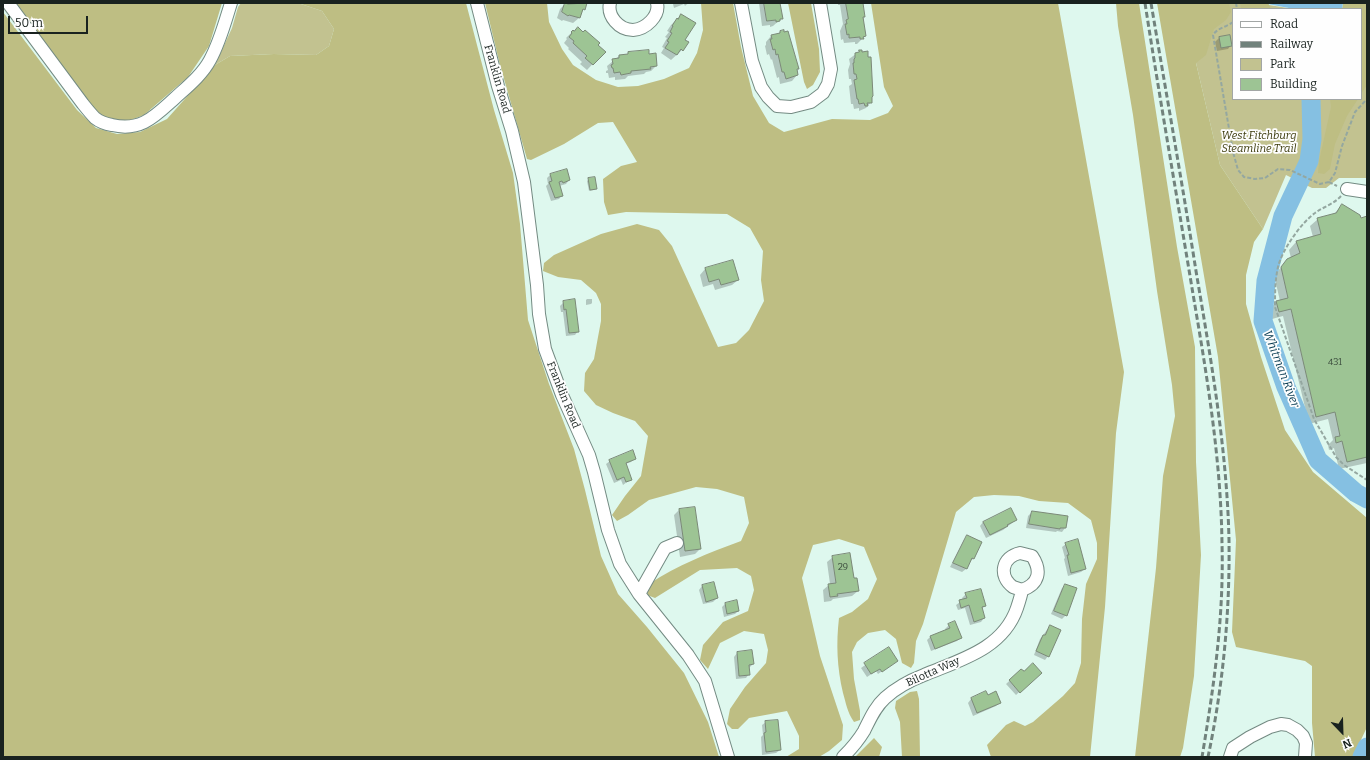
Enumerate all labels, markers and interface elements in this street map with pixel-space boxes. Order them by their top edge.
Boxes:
scale bar [10,8,90,34]
legend [1232,8,1362,100]
text: 50 m [15,16,43,30]
text: Road [1270,17,1298,31]
text: Railway [1270,37,1313,51]
street label: Franklin Road [481,43,513,115]
text: Park [1270,57,1295,71]
text: Building [1270,77,1317,91]
park label: West Fitchburg Steamline Trail [1221,129,1297,155]
water label: Whitman River [1260,328,1302,410]
house number: 431 [1328,357,1342,367]
street label: Franklin Road [544,360,582,430]
house number: 29 [838,562,848,572]
street label: Bilotta Way [904,654,962,690]
north arrow [1322,712,1362,752]
text: N [1340,736,1353,751]

